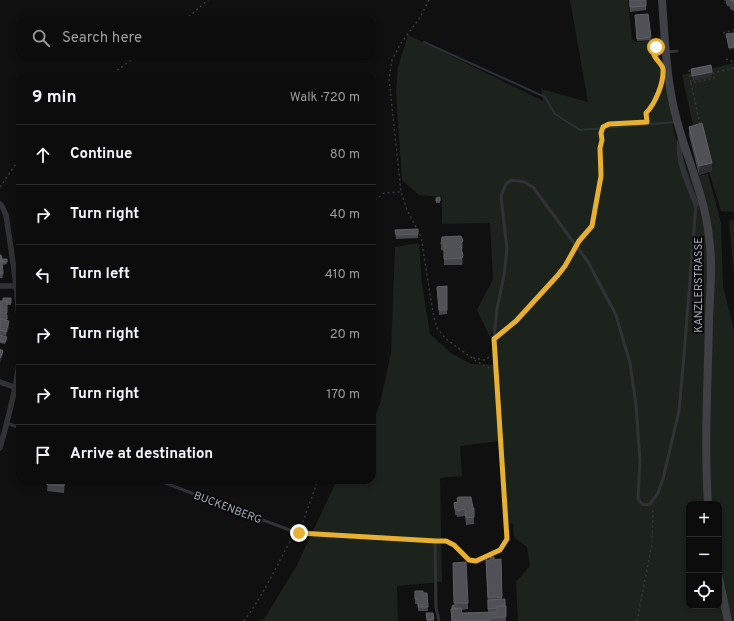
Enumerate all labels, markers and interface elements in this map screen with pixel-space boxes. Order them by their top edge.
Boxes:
search box [16,16,376,60]
icon: search [30,27,52,49]
text: Search here [62,29,142,48]
route start [647,38,665,56]
text: 9 min [32,87,76,109]
text: Walk · 720 m [290,90,360,106]
icon: ahead [32,144,54,166]
text: Continue [70,145,132,164]
text: 80 m [330,147,360,163]
icon: right [32,204,54,226]
text: Turn right [70,205,139,224]
text: 40 m [330,207,360,223]
street label: KANZLERSTRASSE [692,237,706,333]
icon: left [32,264,54,286]
text: Turn left [70,265,130,284]
text: 410 m [325,267,360,283]
icon: right [32,324,54,346]
text: Turn right [70,325,139,344]
text: 20 m [330,327,360,343]
icon: right [32,384,54,406]
text: Turn right [70,385,139,404]
text: 170 m [326,387,360,403]
icon: arrive [32,444,54,466]
text: Arrive at destination [70,445,213,464]
street label: BUCKENBERG [192,489,264,527]
map controls [686,501,722,609]
button: + [686,501,722,537]
route end [290,524,308,542]
button: − [686,537,722,573]
button: locate [686,573,722,609]

